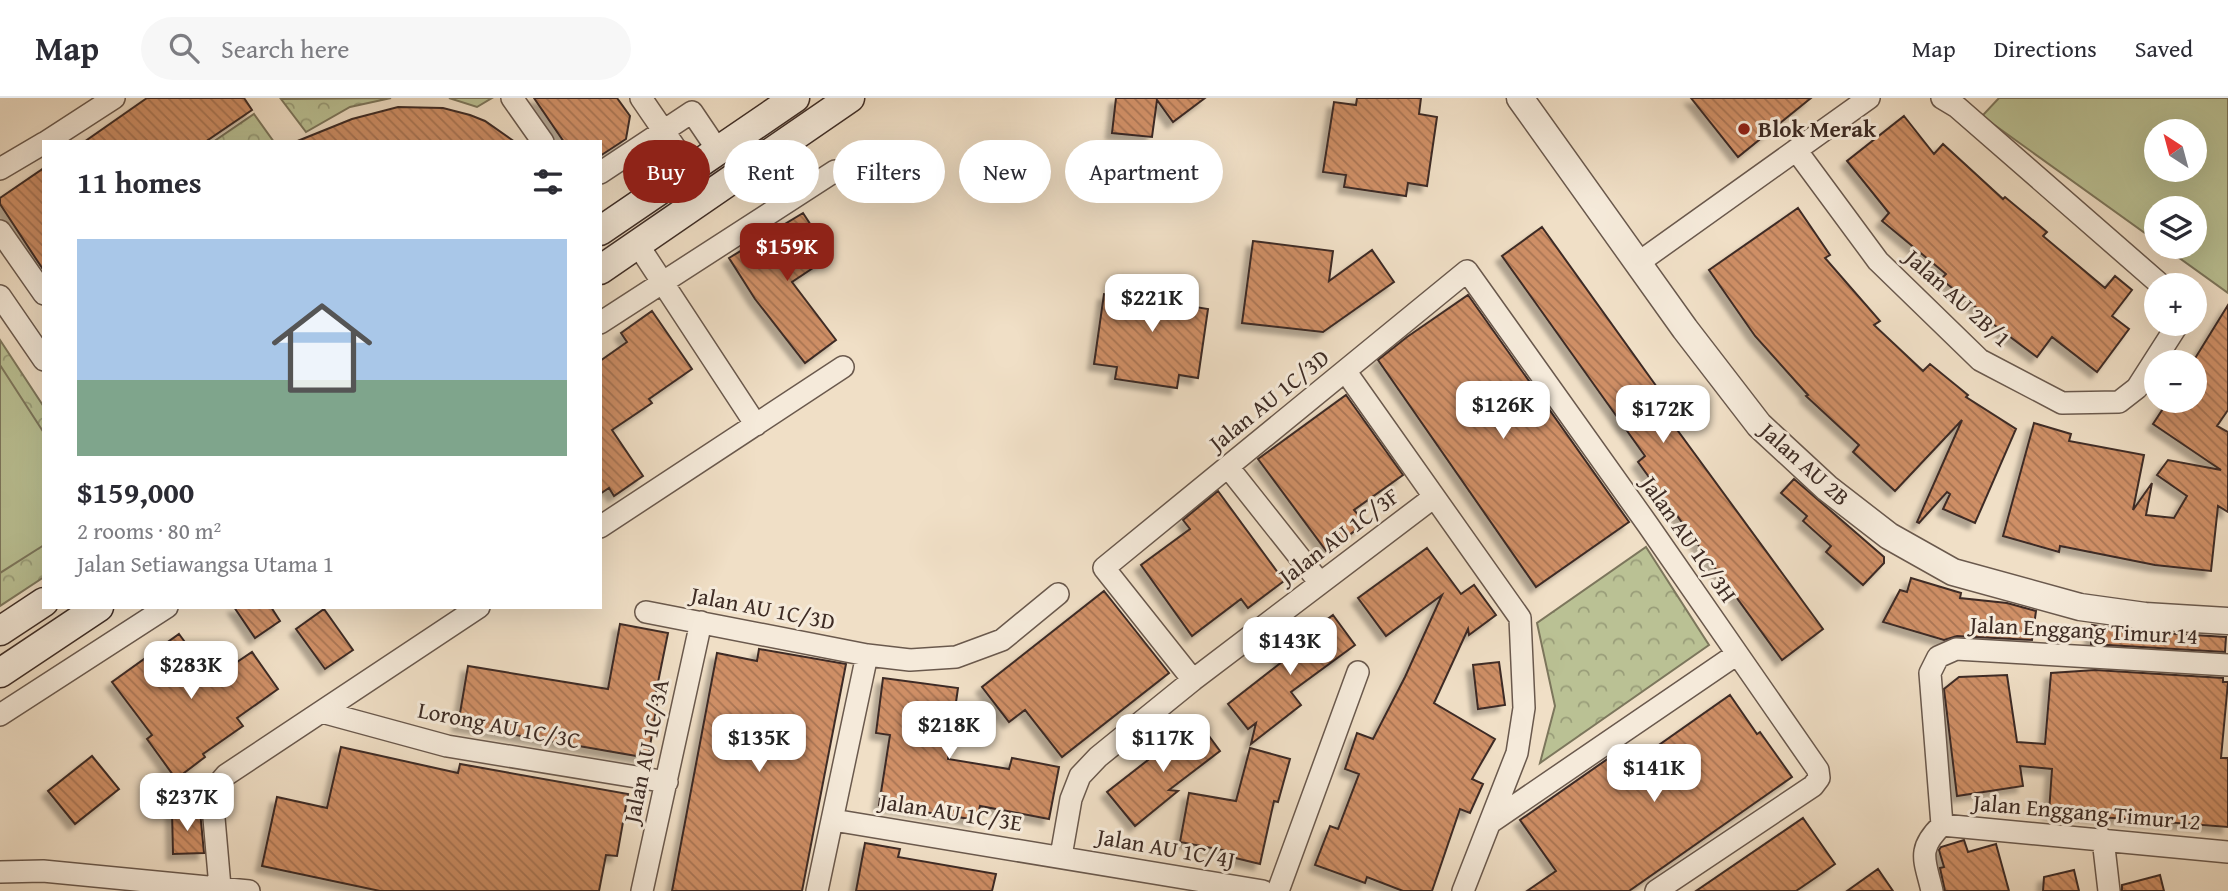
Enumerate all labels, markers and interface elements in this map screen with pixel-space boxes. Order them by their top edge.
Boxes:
search box [141,17,631,80]
text: Map [35,24,99,72]
icon: search [165,29,203,67]
text: Search here [221,29,349,68]
text: Map [1912,31,1956,66]
text: Directions [1994,31,2097,66]
text: Saved [2135,31,2193,66]
place label: Blok Merak [1758,112,1877,145]
north arrow [2144,119,2207,182]
map controls [2144,119,2207,413]
marker: Blok Merak [1736,121,1752,137]
chip: Buy [623,140,710,203]
chip: Rent [724,140,819,203]
chip: Filters [833,140,945,203]
chip: New [959,140,1051,203]
chip: Apartment [1065,140,1223,203]
text: 11 homes [77,160,202,204]
icon: filters [529,163,567,201]
button: layers [2144,196,2207,259]
pin: $159K [738,223,836,283]
text: $159K [756,229,818,262]
street label: Jalan AU 2B/1 [1896,239,2019,354]
button: + [2144,273,2207,336]
pin: $221K [1103,274,1201,334]
text: $221K [1121,280,1183,313]
icon: home [259,285,385,411]
street label: Jalan AU 1C/3D [1199,341,1336,460]
button: − [2144,350,2207,413]
pin: $126K [1454,382,1552,441]
pin: $172K [1614,386,1712,445]
text: $126K [1472,387,1534,420]
text: $172K [1632,391,1694,424]
street label: Jalan AU 2B [1751,412,1858,513]
street label: Jalan AU 1C/3H [1632,466,1745,609]
text: $159,000 [77,470,194,514]
street label: Jalan AU 1C/3F [1269,479,1406,594]
text: 2 rooms · 80 m² [77,514,221,547]
text: Jalan Setiawangsa Utama 1 [77,547,334,580]
street label: Jalan AU 1C/3D [685,577,838,638]
street label: Jalan Enggang Timur 14 [1966,607,2199,652]
pin: $143K [1241,618,1339,677]
text: $143K [1259,623,1321,656]
pin: $283K [142,642,240,701]
text: $283K [160,647,222,680]
street label: Jalan AU 1C/3A [614,676,677,829]
street label: Lorong AU 1C/3C [415,693,583,756]
pin: $218K [900,702,998,761]
text: $218K [918,707,980,740]
pin: $135K [710,714,808,774]
pin: $117K [1114,714,1212,774]
text: $135K [728,720,790,753]
text: $117K [1132,720,1194,753]
pin: $141K [1605,744,1703,804]
text: $141K [1623,750,1685,783]
pin: $237K [138,774,236,833]
text: $237K [156,779,218,812]
street label: Jalan AU 1C/3E [875,783,1025,839]
street label: Jalan Enggang Timur 12 [1969,785,2202,838]
street label: Jalan AU 1C/4J [1092,819,1238,876]

